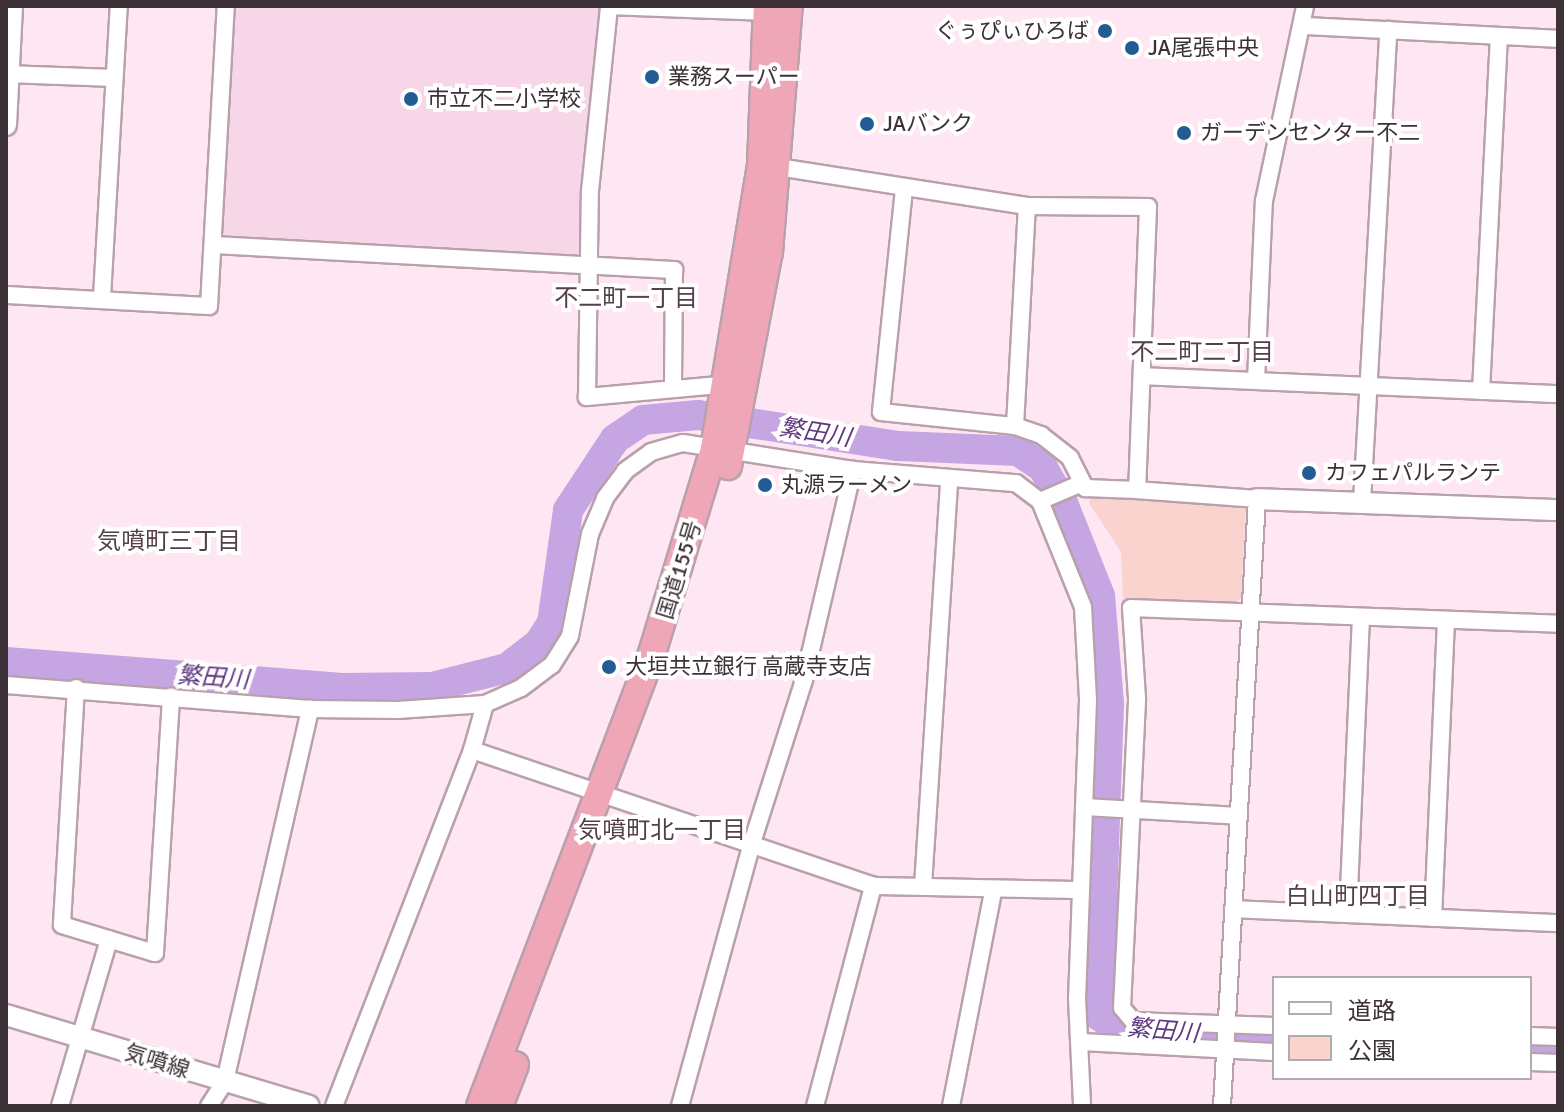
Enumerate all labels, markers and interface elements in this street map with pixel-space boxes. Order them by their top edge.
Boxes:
place label: ぐぅぴぃひろば [935,18,1089,44]
marker: ぐぅぴぃひろば [1096,22,1114,40]
place label: JA尾張中央 [1148,35,1259,61]
marker: JA尾張中央 [1123,39,1141,57]
place label: 業務スーパー [668,64,800,90]
marker: 業務スーパー [643,68,661,86]
place label: 市立不二小学校 [427,86,581,112]
marker: 市立不二小学校 [402,90,420,108]
place label: JAバンク [883,111,972,137]
marker: JAバンク [858,115,876,133]
place label: ガーデンセンター不二 [1200,120,1420,146]
marker: ガーデンセンター不二 [1175,124,1193,142]
district label: 不二町一丁目 [554,285,698,313]
district label: 不二町二丁目 [1130,339,1274,367]
water label: 繁田川 [777,413,853,453]
place label: カフェパルランテ [1325,460,1501,486]
marker: カフェパルランテ [1300,464,1318,482]
place label: 丸源ラーメン [781,472,913,498]
marker: 丸源ラーメン [756,476,774,494]
street label: 国道155号 [652,518,706,622]
district label: 気噴町三丁目 [97,528,241,556]
place label: 大垣共立銀行 高蔵寺支店 [625,654,872,680]
marker: 大垣共立銀行 高蔵寺支店 [600,658,618,676]
water label: 繁田川 [176,661,250,695]
district label: 気噴町北一丁目 [578,817,746,845]
district label: 白山町四丁目 [1286,883,1430,911]
legend [1272,976,1532,1080]
text: 道路 [1348,996,1396,1026]
water label: 繁田川 [1126,1014,1200,1048]
text: 公園 [1348,1036,1396,1066]
street label: 気噴線 [122,1039,192,1083]

